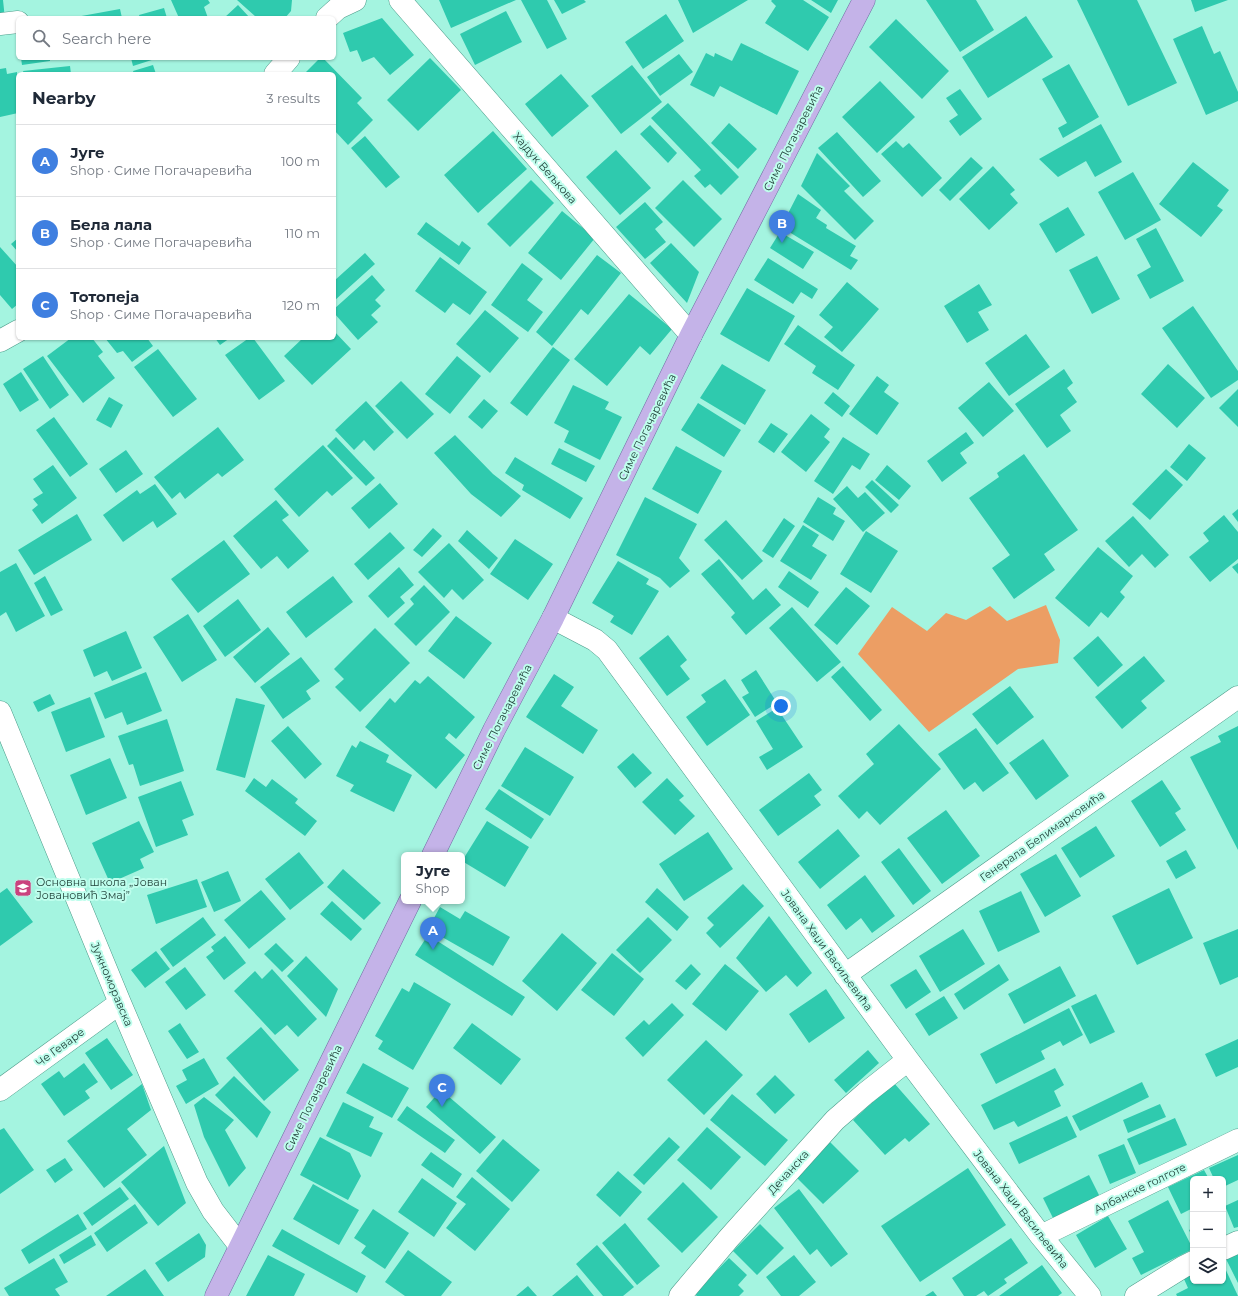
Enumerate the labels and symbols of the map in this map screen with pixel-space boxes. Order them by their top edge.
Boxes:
street label: Симе Погачаревића [760,83,826,193]
street label: Хајдук Вељкова [510,129,580,207]
pin: B [769,210,795,243]
street label: Симе Погачаревића [615,371,679,483]
street label: Симе Погачаревића [469,662,535,772]
your location [771,696,791,716]
street label: Генерала Белимарковића [977,787,1107,885]
place label: Основна школа „Јован Јовановић Змај” [36,875,167,902]
school or university icon: Основна школа „Јован Јовановић Змај” [13,878,33,898]
street label: Јована Хаџи Васиљевића [778,886,876,1014]
pin: A [420,917,446,950]
street label: Јужноморавска [88,940,136,1028]
street label: Че Геваре [33,1025,87,1069]
street label: Симе Погачаревића [281,1042,345,1154]
pin: C [429,1074,455,1107]
street label: Дечанска [765,1147,811,1197]
street label: Јована Хаџи Васиљевића [970,1147,1072,1271]
street label: Албанске голготе [1092,1160,1188,1216]

